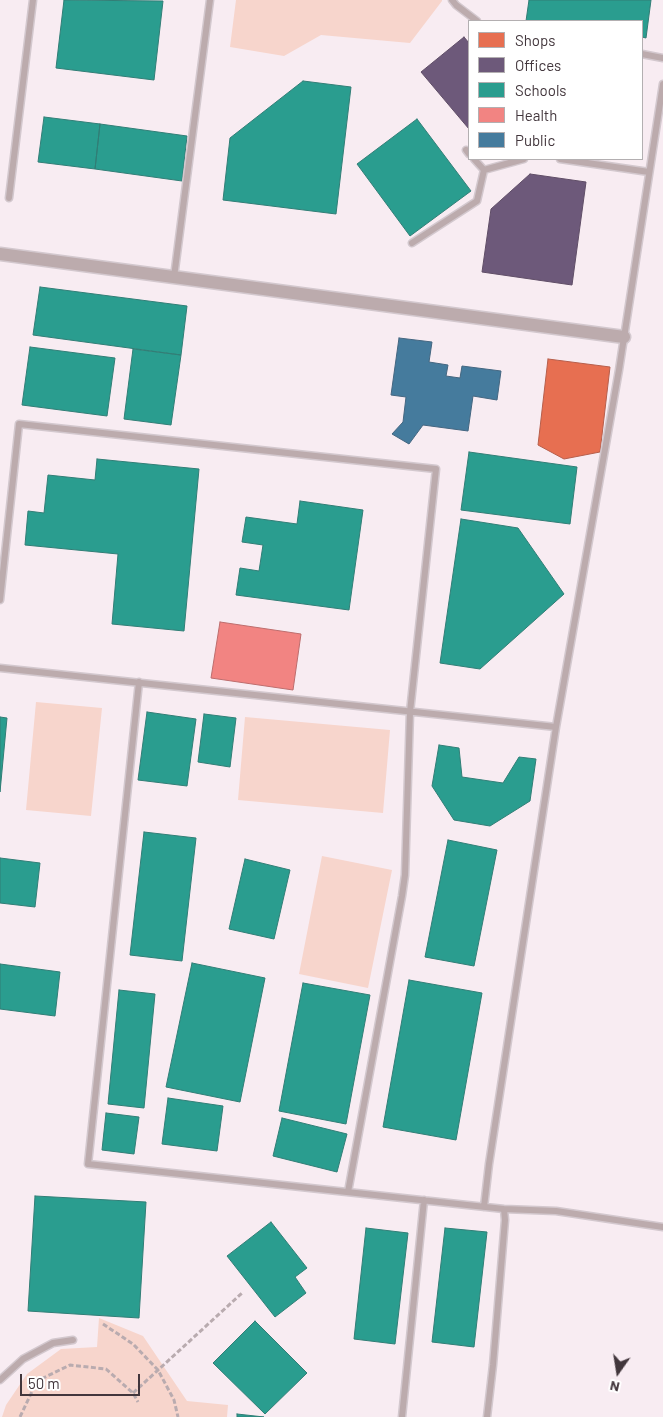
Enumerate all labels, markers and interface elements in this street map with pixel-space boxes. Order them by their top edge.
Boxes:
legend [468,20,643,160]
text: Shops [515,31,555,49]
text: Offices [515,56,561,74]
text: Schools [515,81,567,99]
text: Health [515,106,557,124]
text: Public [515,131,555,149]
north arrow [593,1347,643,1397]
scale bar [22,1364,142,1396]
text: 50 m [28,1374,60,1392]
text: N [608,1378,621,1396]

